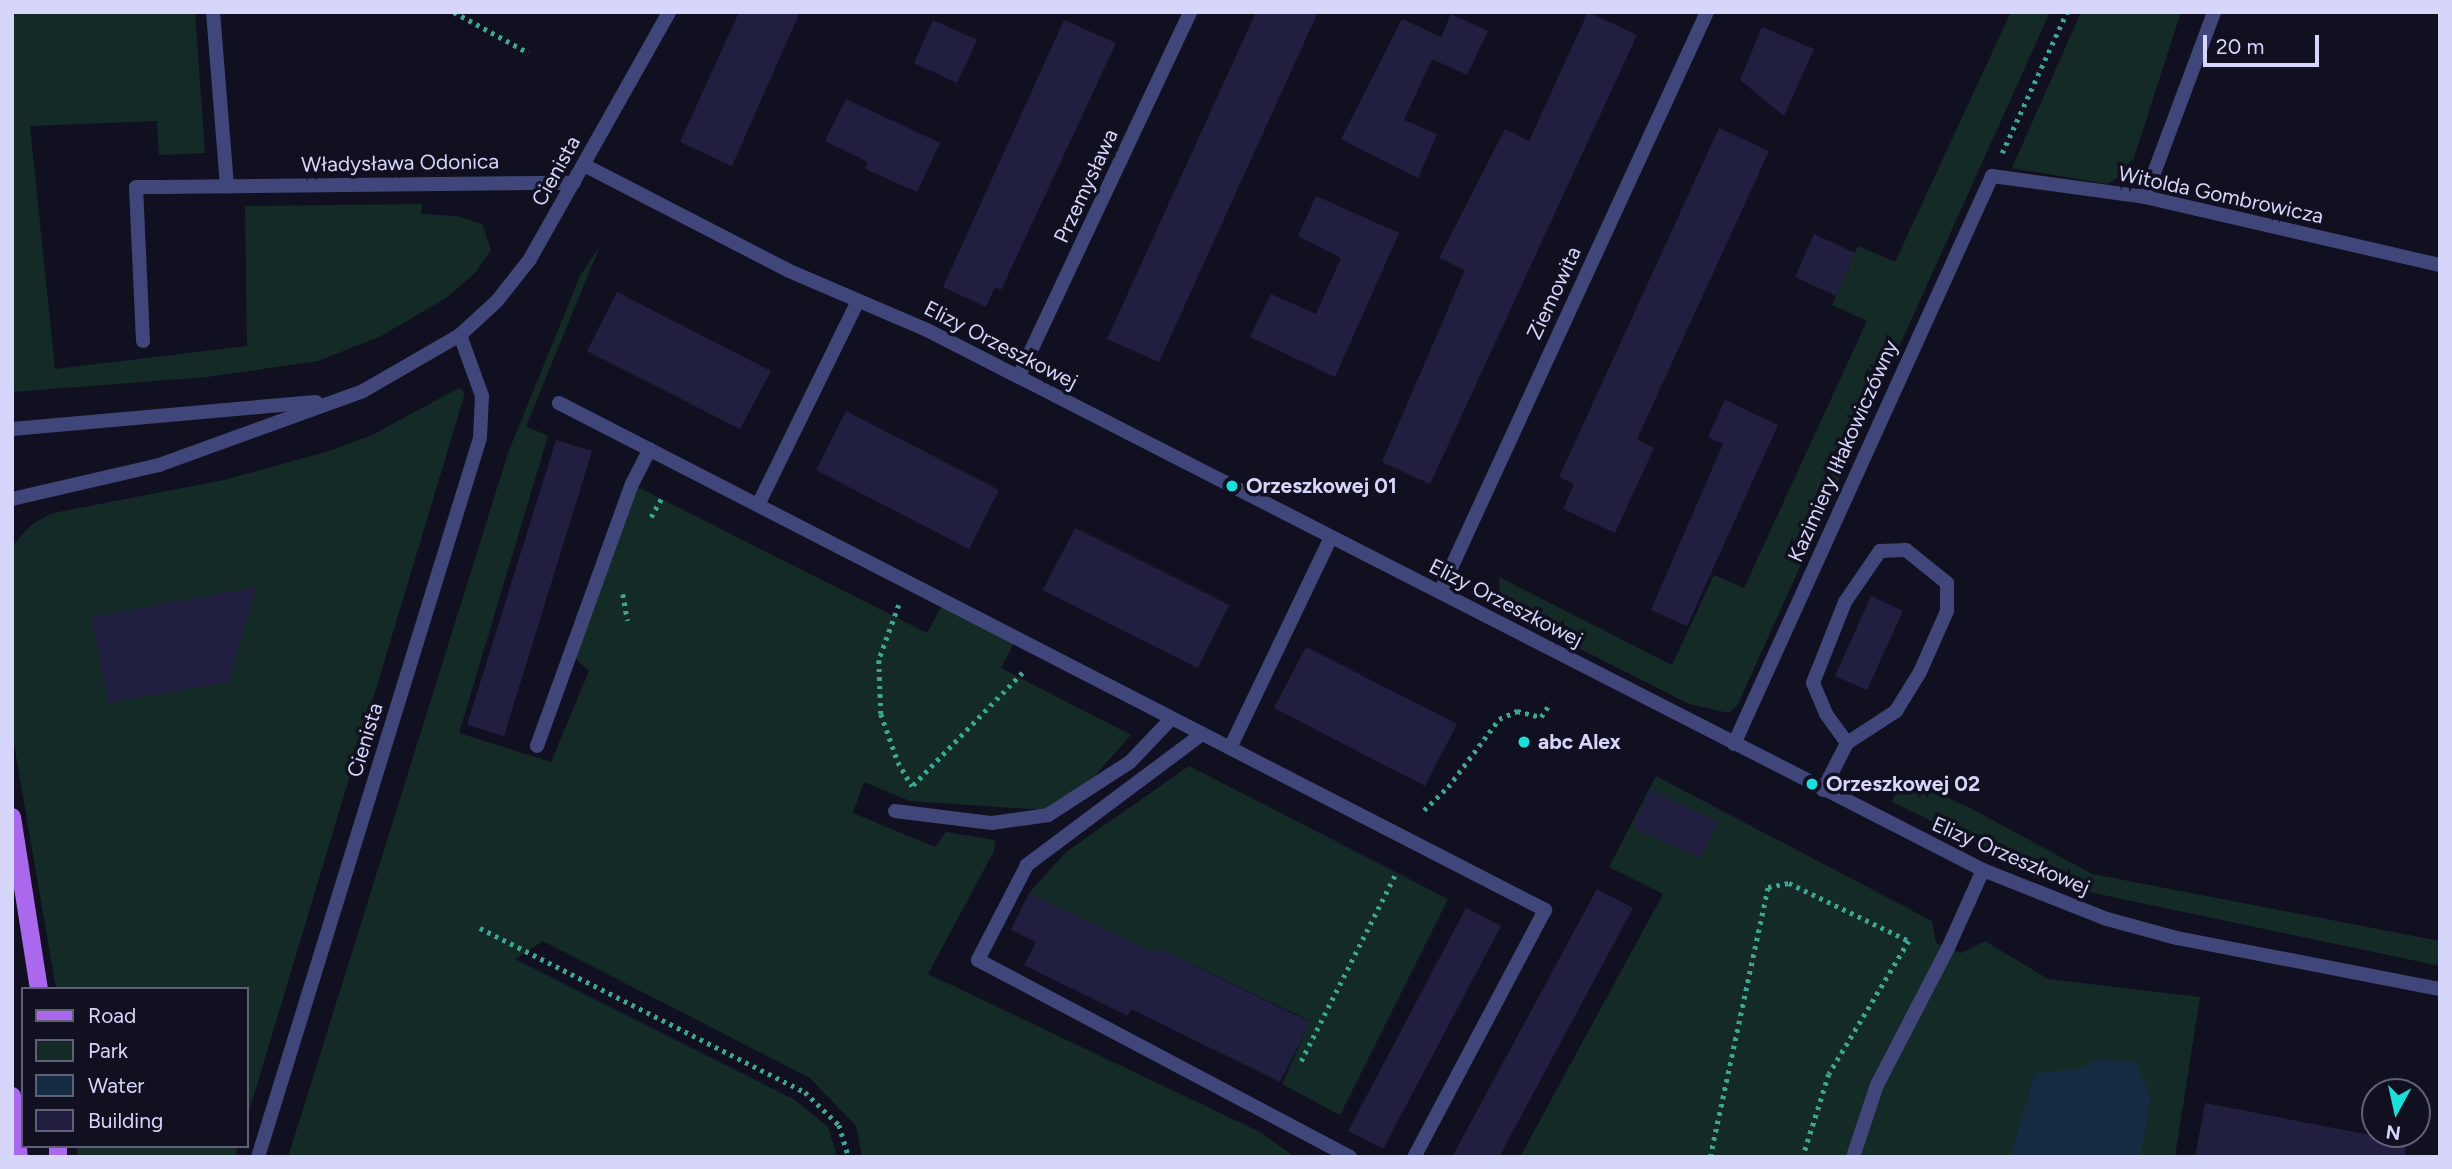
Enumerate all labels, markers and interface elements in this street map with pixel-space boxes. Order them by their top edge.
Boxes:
scale bar [2207,21,2322,65]
text: 20 m [2216,34,2264,59]
street label: Przemysława [1049,125,1123,247]
street label: Cienista [526,131,586,211]
street label: Władysława Odonica [301,149,499,177]
street label: Witolda Gombrowicza [2116,161,2326,229]
street label: Ziemowita [1522,243,1586,343]
street label: Elizy Orzeszkowej [920,295,1082,395]
street label: Kazimiery Iłłakowiczówny [1783,336,1903,566]
place label: Orzeszkowej 01 [1246,473,1397,499]
marker: Orzeszkowej 01 [1224,478,1240,494]
street label: Elizy Orzeszkowej [1425,553,1587,653]
street label: Cienista [342,700,388,780]
place label: abc Alex [1538,729,1621,755]
marker: abc Alex [1516,734,1532,750]
place label: Orzeszkowej 02 [1826,771,1980,797]
marker: Orzeszkowej 02 [1804,776,1820,792]
street label: Elizy Orzeszkowej [1928,811,2094,901]
legend [21,987,248,1148]
text: Road [88,1003,136,1028]
text: Park [88,1038,128,1063]
text: Water [88,1073,144,1098]
north arrow [2361,1078,2431,1148]
text: Building [88,1108,163,1133]
text: N [2384,1120,2402,1145]

